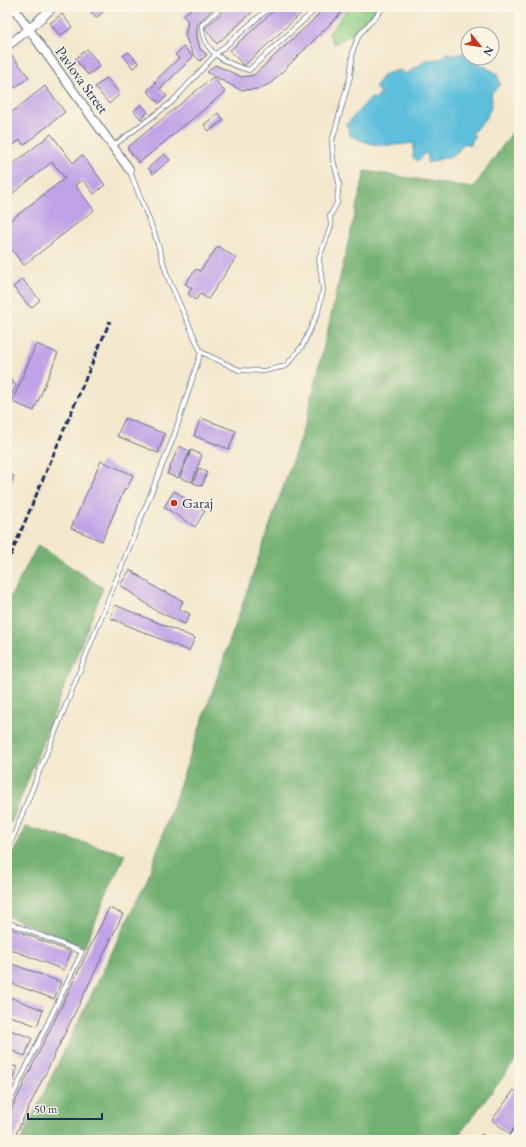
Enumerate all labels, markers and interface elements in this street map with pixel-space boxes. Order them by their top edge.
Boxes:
north arrow [460,26,500,66]
street label: Pavlova Street [52,42,113,117]
text: N [480,44,497,58]
place label: Garaj [182,493,213,512]
marker: Garaj [169,498,179,508]
scale bar [28,1095,102,1121]
text: 50 m [34,1101,58,1117]

